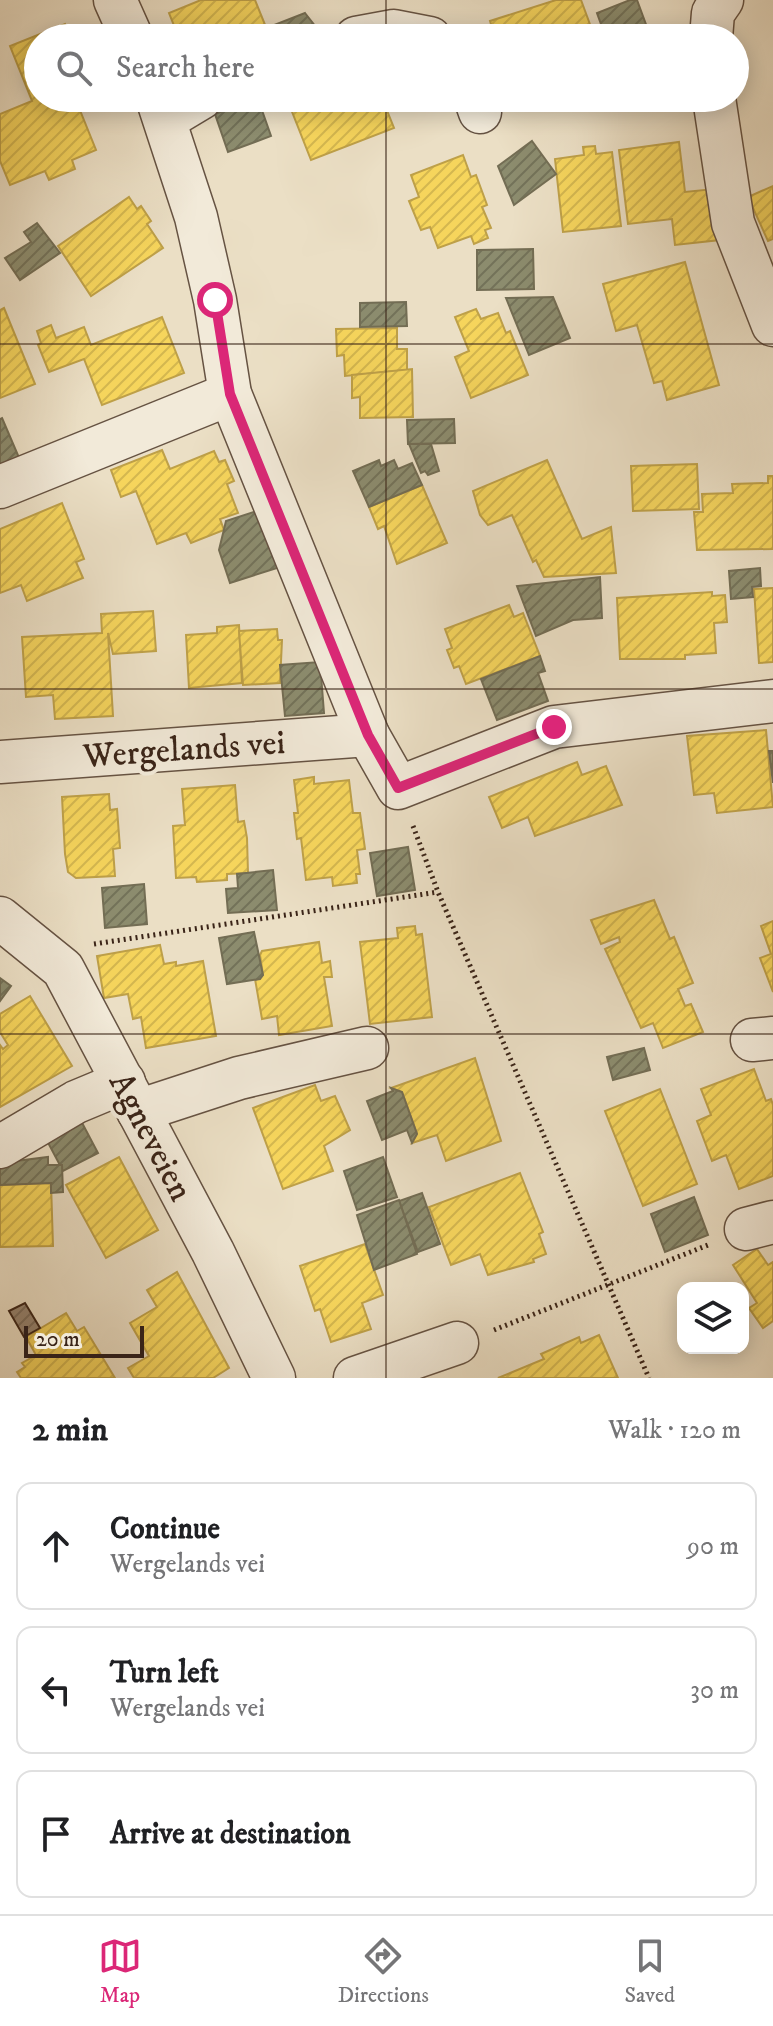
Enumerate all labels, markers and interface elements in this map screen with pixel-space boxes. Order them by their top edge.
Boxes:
search box [24,24,749,112]
icon: search [52,46,96,90]
text: Search here [116,50,255,87]
route start [197,282,233,318]
route end [536,709,572,745]
street label: Wergelands vei [81,722,287,778]
street label: Agneveien [99,1065,202,1209]
map controls [677,1282,749,1354]
button: layers [677,1282,749,1354]
scale bar [24,1322,144,1358]
text: 20 m [36,1326,80,1353]
text: 2 min [32,1409,108,1451]
text: Walk · 120 m [608,1414,741,1447]
text: Continue [110,1511,220,1548]
icon: ahead [34,1524,78,1568]
text: 90 m [687,1530,739,1563]
text: Wergelands vei [110,1548,265,1581]
text: Turn left [110,1655,219,1692]
icon: left [34,1668,78,1712]
text: 30 m [690,1674,739,1707]
text: Wergelands vei [110,1692,265,1725]
icon: arrive [34,1812,78,1856]
text: Arrive at destination [110,1816,351,1853]
tab: Map [98,1934,142,2009]
tab: Directions [338,1934,429,2009]
tab: Saved [625,1934,675,2009]

